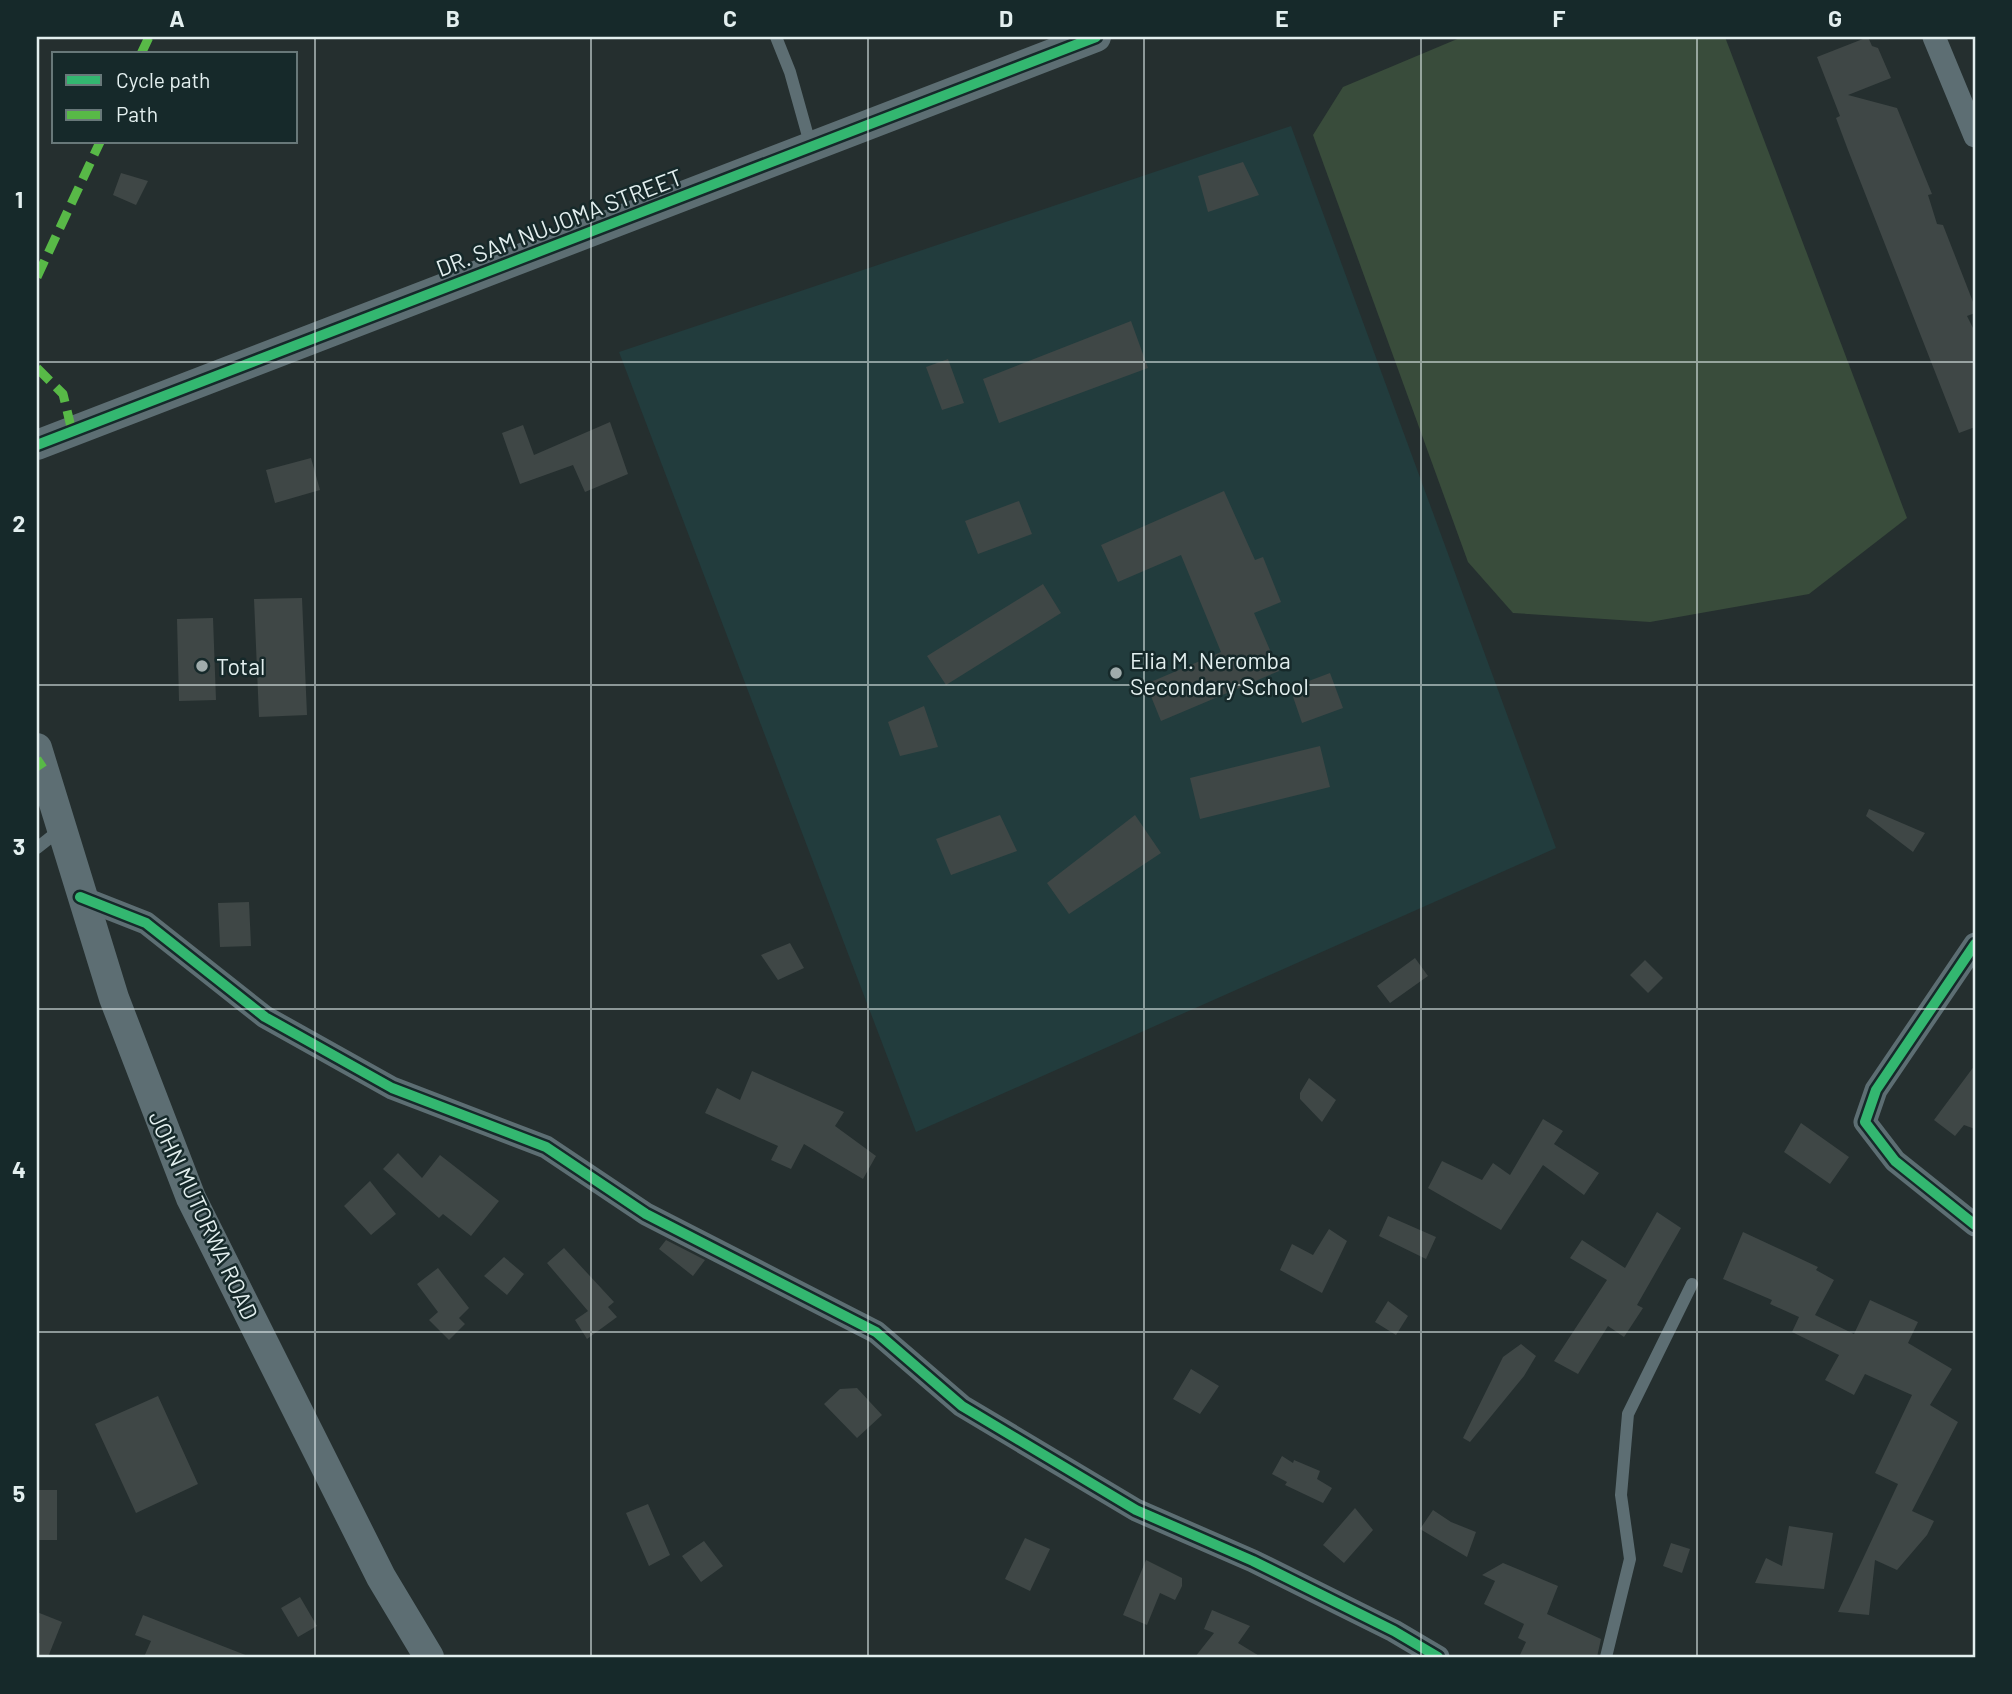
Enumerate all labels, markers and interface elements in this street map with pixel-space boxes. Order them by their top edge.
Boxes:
text: A [169,4,185,32]
text: B [446,4,460,32]
text: C [723,4,737,32]
text: D [999,4,1013,32]
text: E [1275,4,1289,32]
text: F [1553,4,1566,32]
text: G [1828,4,1842,32]
legend [52,52,298,144]
text: Cycle path [116,67,210,92]
text: Path [116,101,158,126]
street label: DR. SAM NUJOMA STREET [432,162,686,282]
text: 1 [15,185,23,213]
text: 2 [13,509,25,537]
place label: Elia M. Neromba Secondary School [1130,646,1309,700]
place label: Total [216,652,265,680]
marker: Total [194,658,210,674]
marker: Elia M. Neromba Secondary School [1108,665,1124,681]
text: 3 [13,832,25,860]
street label: JOHN MUTORWA ROAD [143,1106,265,1324]
text: 4 [12,1155,26,1183]
text: 5 [13,1479,25,1507]

